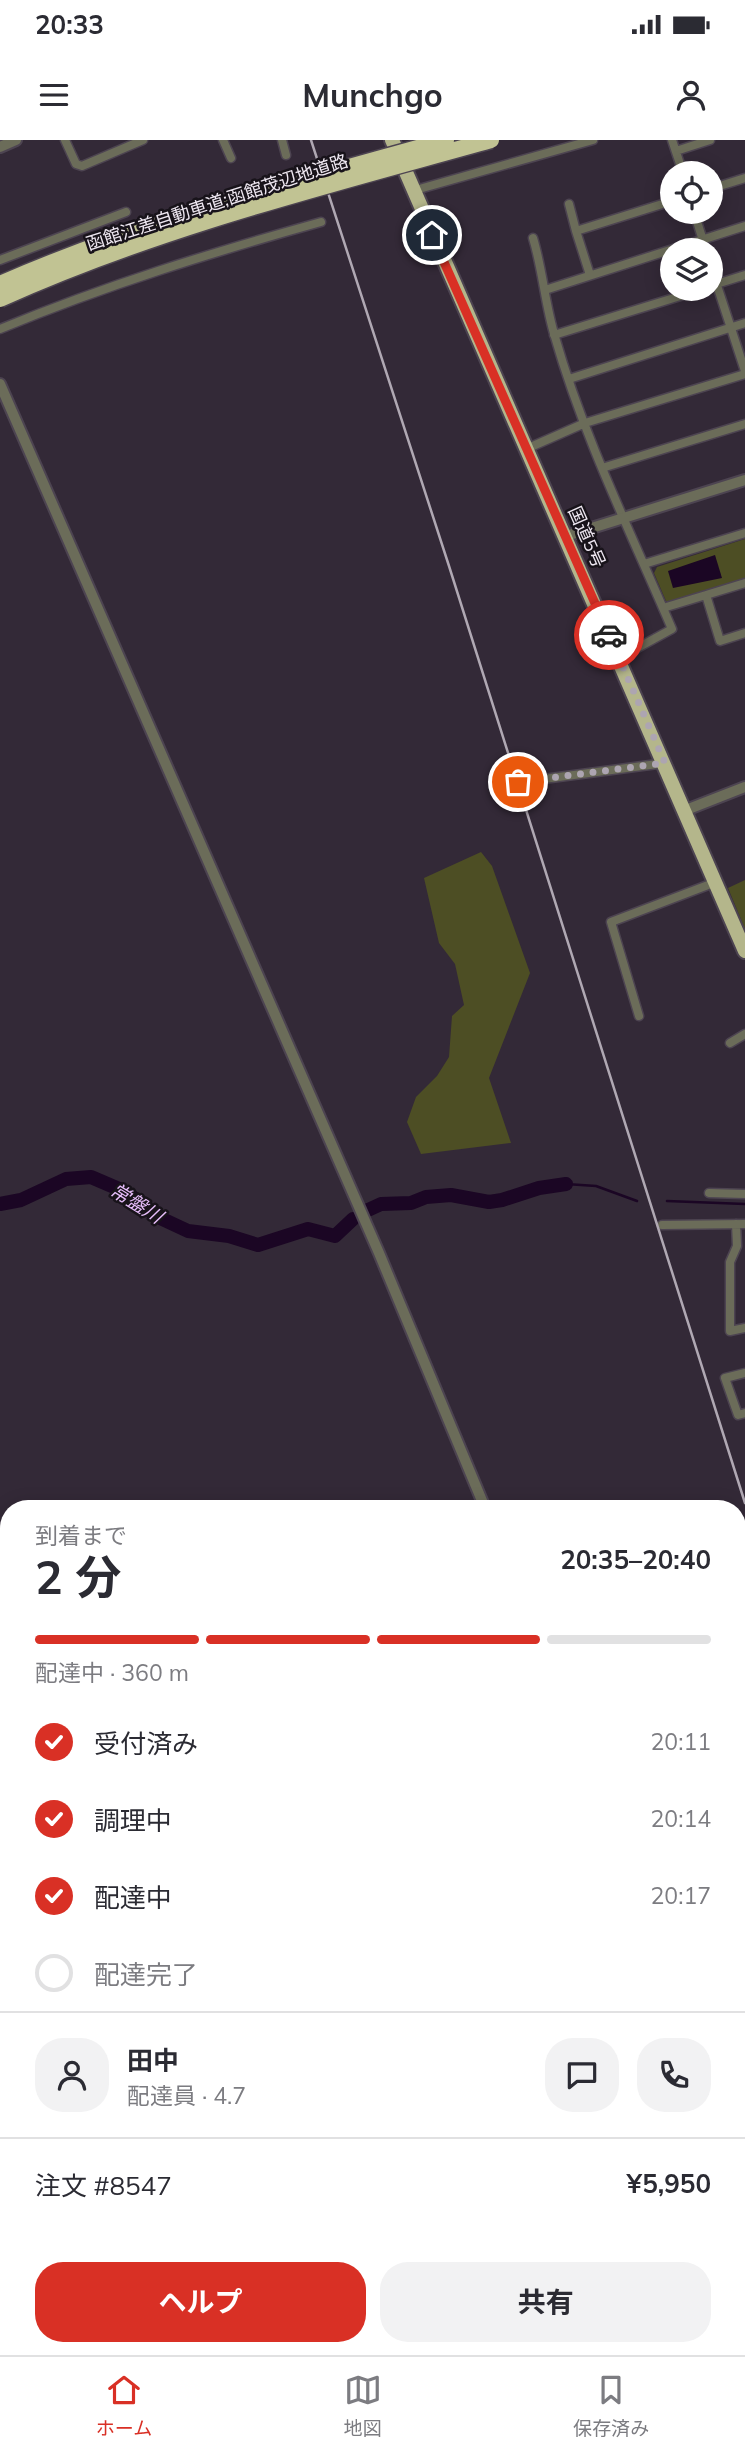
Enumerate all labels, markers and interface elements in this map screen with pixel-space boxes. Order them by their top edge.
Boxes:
text: 20:33 [35,8,104,41]
text: Munchgo [302,75,443,115]
icon: menu [35,76,73,114]
icon: person [672,76,710,114]
street label: 函館江差自動車道;函館茂辺地道路 [83,149,351,255]
map controls [660,161,723,301]
button: locate [660,161,723,224]
pin [402,205,462,265]
icon: home [413,216,451,254]
button: layers [660,238,723,301]
street label: 国道5号 [563,503,611,571]
courier [574,600,644,670]
icon: car [590,616,628,654]
pin [488,752,548,812]
icon: bag [499,763,537,801]
water label: 常盤川 [106,1178,169,1229]
text: 到着まで [35,1521,127,1550]
text: 20:35–20:40 [560,1543,711,1576]
text: 2 分 [35,1548,121,1606]
text: 配達中 · 360 m [35,1658,189,1687]
icon: check [35,1723,73,1761]
text: 受付済み [94,1727,198,1760]
text: 20:11 [651,1727,711,1756]
icon: check [35,1800,73,1838]
text: 調理中 [94,1804,172,1837]
text: 20:14 [651,1804,711,1833]
icon: check [35,1877,73,1915]
text: 配達中 [94,1881,172,1914]
text: 20:17 [651,1881,711,1910]
text: 配達完了 [94,1958,198,1991]
button: person [35,2038,109,2112]
button: chat [545,2038,619,2112]
button: phone [637,2038,711,2112]
text: 田中 [127,2044,179,2077]
text: 配達員 · 4.7 [127,2081,246,2110]
text: ¥5,950 [627,2167,711,2200]
text: 注文 #8547 [35,2169,172,2202]
button: ヘルプ [35,2262,366,2342]
button: 共有 [380,2262,711,2342]
tab: ホーム [96,2371,152,2440]
tab: 地図 [344,2371,382,2440]
tab: 保存済み [573,2371,649,2440]

